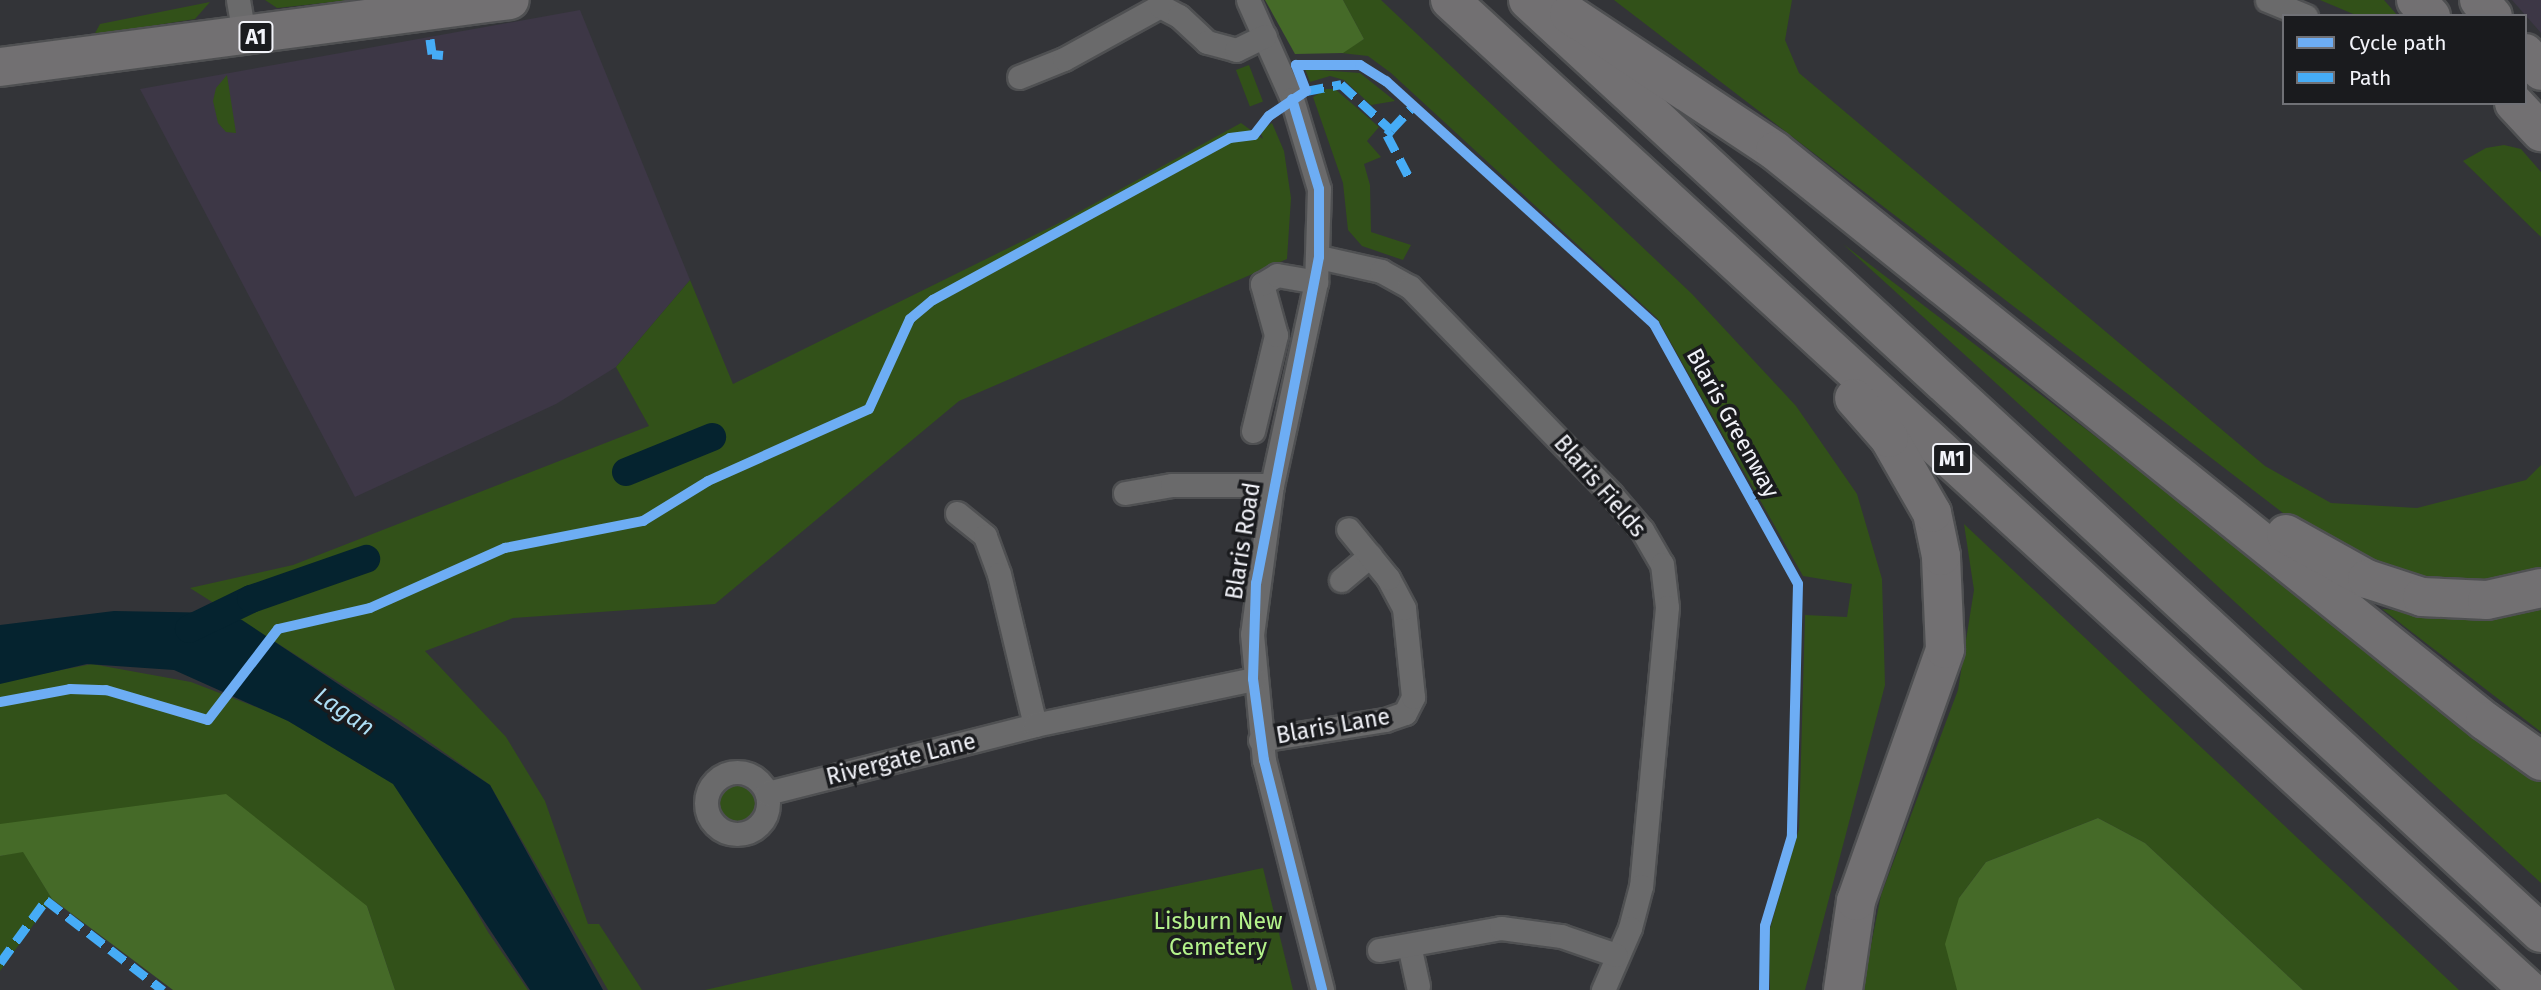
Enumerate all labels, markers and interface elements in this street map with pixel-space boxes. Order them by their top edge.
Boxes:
legend [2282,14,2527,105]
road number: A1 [237,20,275,54]
text: Cycle path [2349,30,2447,56]
text: Path [2349,65,2391,91]
street label: Blaris Greenway [1681,344,1785,502]
street label: Blaris Fields [1548,429,1652,543]
road number: M1 [1931,442,1973,476]
street label: Blaris Road [1220,480,1266,602]
water label: Lagan [308,682,380,742]
street label: Blaris Lane [1274,702,1392,750]
street label: Rivergate Lane [823,727,979,791]
park label: Lisburn New Cemetery [1154,907,1282,961]

